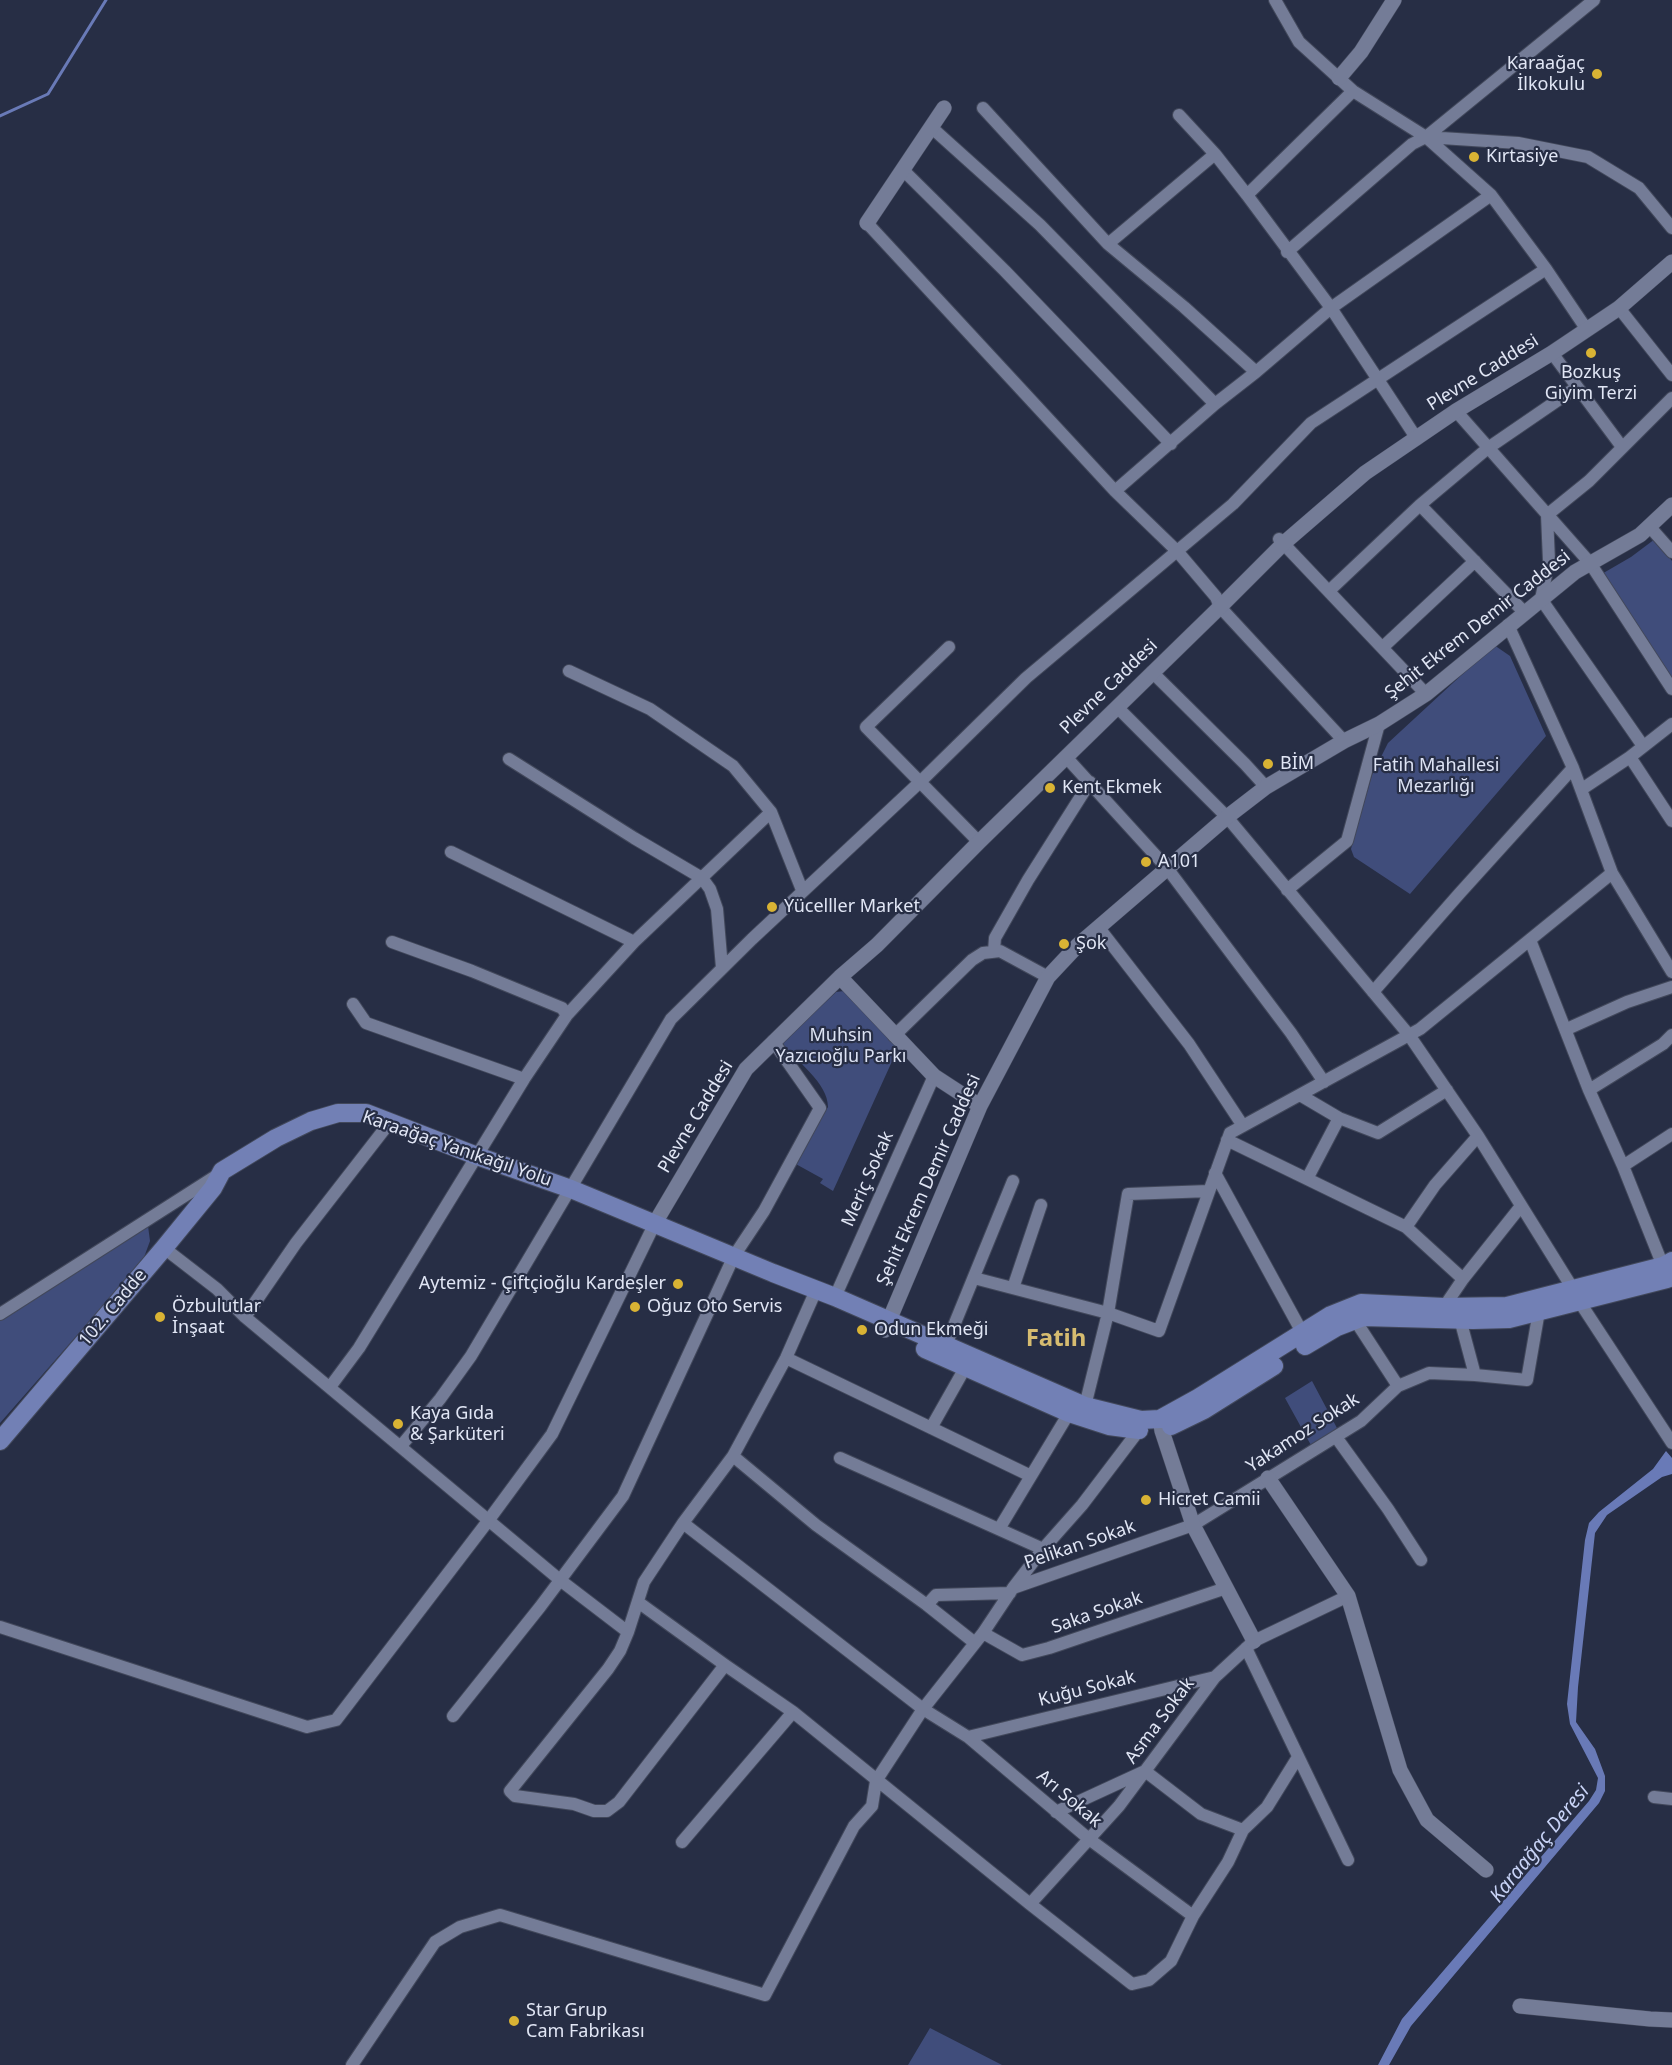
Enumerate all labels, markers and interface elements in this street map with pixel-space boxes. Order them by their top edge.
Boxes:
place label: Karaağaç İlkokulu [1507,53,1585,96]
marker: Karaağaç İlkokulu [1590,67,1604,81]
place label: Kırtasiye [1486,146,1558,168]
marker: Kırtasiye [1467,150,1481,164]
street label: Plevne Caddesi [1423,330,1543,416]
marker: Bozkuş Giyim Terzi [1584,346,1598,360]
place label: Bozkuş Giyim Terzi [1545,362,1637,404]
street label: Şehit Ekrem Demir Caddesi [1381,546,1575,704]
street label: Plevne Caddesi [1056,635,1162,739]
place label: BİM [1280,753,1314,775]
park label: Fatih Mahallesi Mezarlığı [1373,755,1499,798]
marker: BİM [1261,757,1275,771]
place label: Kent Ekmek [1062,777,1162,799]
marker: Kent Ekmek [1043,781,1057,795]
place label: A101 [1158,851,1200,873]
marker: A101 [1139,855,1153,869]
place label: Yücelller Market [784,896,920,918]
marker: Yücelller Market [765,900,779,914]
place label: Şok [1076,933,1106,955]
marker: Şok [1057,937,1071,951]
park label: Muhsin Yazıcıoğlu Parkı [776,1025,906,1068]
street label: Plevne Caddesi [654,1057,738,1177]
street label: Şehit Ekrem Demir Caddesi [873,1071,985,1289]
street label: Karaağaç Yanıkağıl Yolu [359,1106,555,1192]
street label: Meriç Sokak [837,1128,899,1230]
street label: 102. Cadde [74,1265,152,1351]
place label: Aytemiz - Çiftçioğlu Kardeşler [419,1273,666,1295]
marker: Aytemiz - Çiftçioğlu Kardeşler [671,1277,685,1291]
place label: Özbulutlar İnşaat [172,1296,261,1338]
place label: Oğuz Oto Servis [647,1296,782,1318]
marker: Oğuz Oto Servis [628,1300,642,1314]
marker: Özbulutlar İnşaat [153,1310,167,1324]
place label: Odun Ekmeği [874,1319,988,1341]
marker: Odun Ekmeği [855,1323,869,1337]
district label: Fatih [1026,1325,1086,1353]
street label: Yakamoz Sokak [1243,1389,1363,1477]
place label: Kaya Gıda & Şarküteri [410,1403,505,1446]
marker: Kaya Gıda & Şarküteri [391,1417,405,1431]
place label: Hicret Camii [1158,1489,1261,1511]
marker: Hicret Camii [1139,1493,1153,1507]
street label: Pelikan Sokak [1022,1516,1138,1574]
street label: Saka Sokak [1049,1587,1145,1639]
street label: Kuğu Sokak [1036,1667,1138,1711]
street label: Asma Sokak [1121,1674,1199,1768]
street label: Arı Sokak [1032,1766,1106,1832]
water label: Karaağaç Deresi [1485,1780,1595,1908]
place label: Star Grup Cam Fabrikası [526,2000,645,2042]
marker: Star Grup Cam Fabrikası [507,2014,521,2028]

